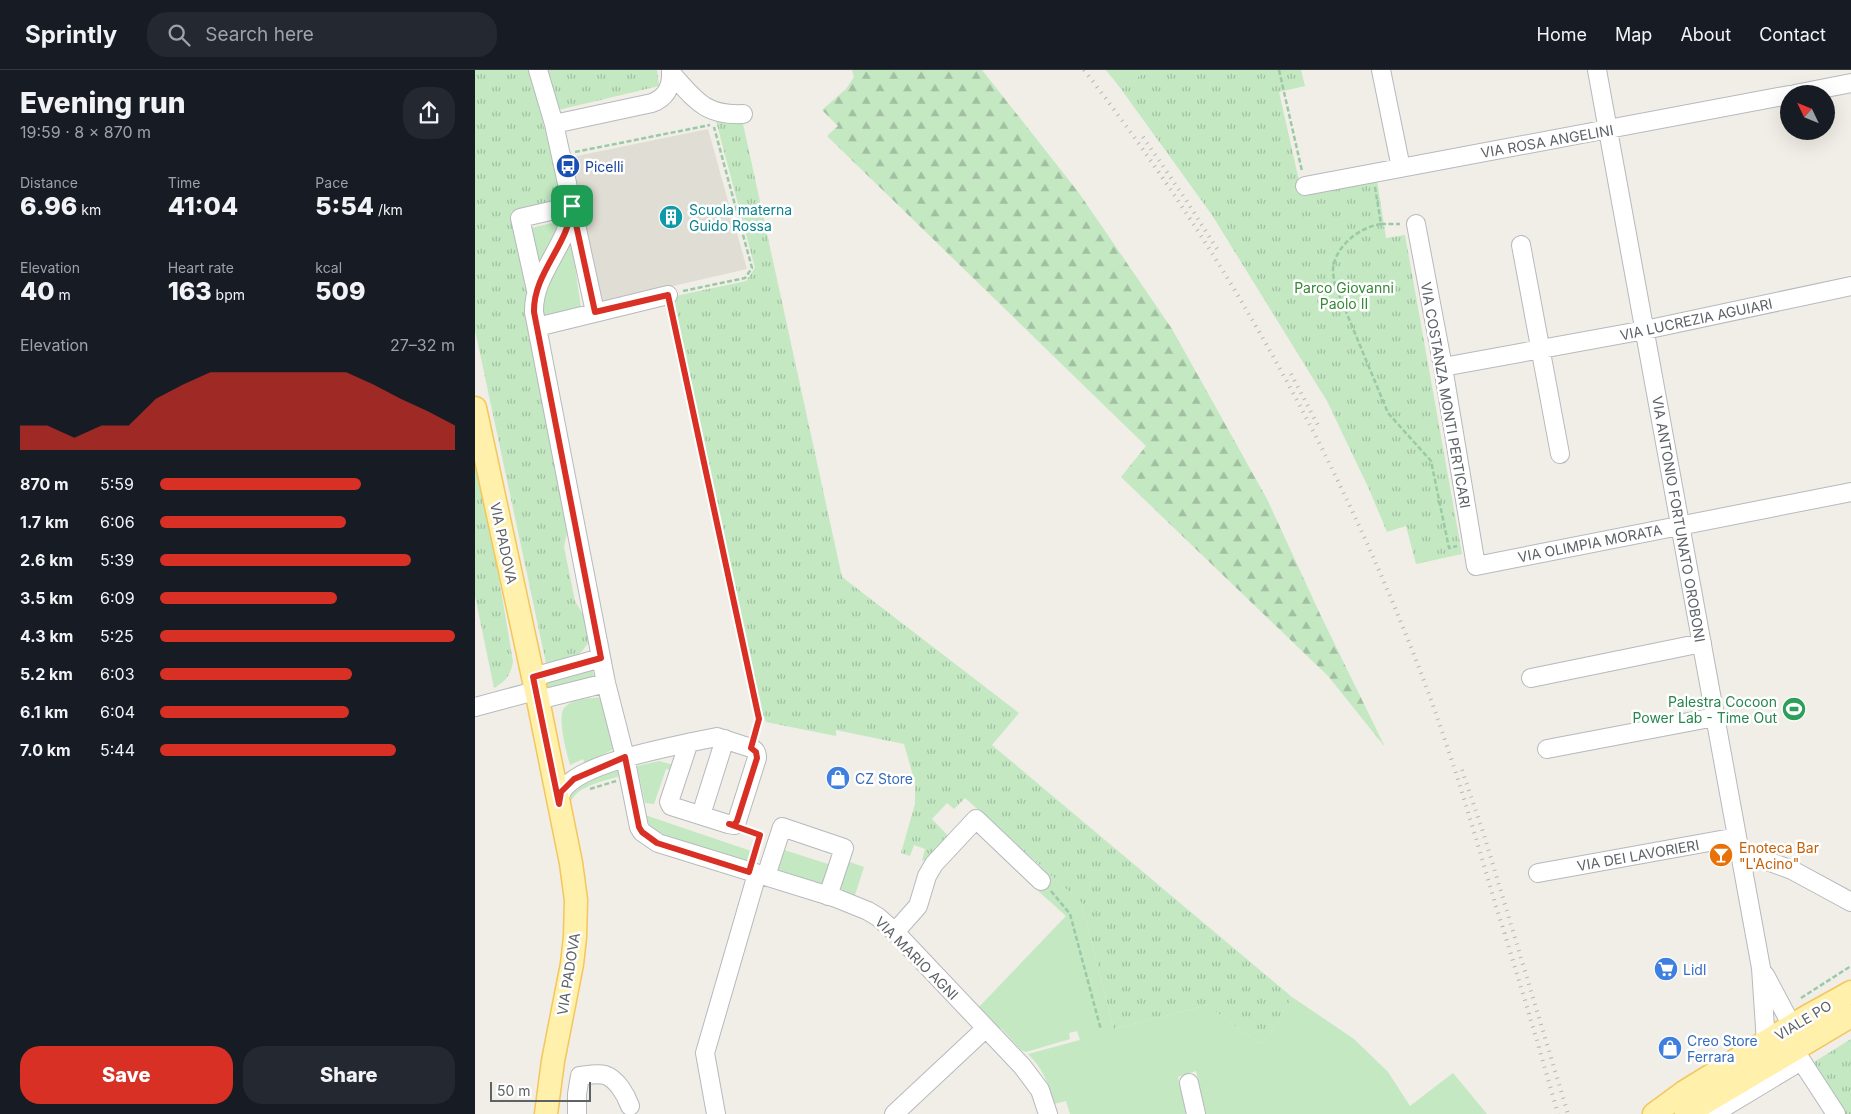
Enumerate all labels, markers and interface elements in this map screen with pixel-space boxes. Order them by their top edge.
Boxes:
search box [147,12,497,57]
text: Sprintly [25,20,117,49]
icon: search [165,21,193,49]
text: Search here [205,23,314,46]
text: Home [1537,24,1587,45]
text: Map [1615,24,1652,45]
text: About [1680,24,1731,45]
text: Contact [1759,24,1826,45]
north arrow [1780,85,1835,140]
map controls [1780,85,1835,140]
text: Evening run [20,86,186,120]
button: share [403,87,455,139]
street label: VIA ROSA ANGELINI [1479,121,1615,161]
text: 19:59 · 8 × 870 m [20,122,151,142]
bus stop icon: Picelli [555,153,581,179]
place label: Picelli [585,158,624,175]
text: Distance [20,174,78,191]
text: Time [168,174,201,191]
text: Pace [315,174,348,191]
pin [551,185,593,227]
text: 6.96 [20,191,77,221]
text: 41:04 [168,191,238,221]
text: 5:54 [315,191,374,221]
icon: arrive [558,192,586,220]
text: km [77,201,101,218]
text: /km [374,201,403,218]
place label: Scuola materna Guido Rossa [689,201,792,234]
building icon: Scuola materna Guido Rossa [658,204,684,230]
text: Elevation [20,259,80,276]
text: Heart rate [168,259,234,276]
text: kcal [315,259,342,276]
text: 40 [20,276,55,306]
text: 163 [168,276,212,306]
text: 509 [315,276,365,306]
park label: Parco Giovanni Paolo II [1294,279,1394,312]
street label: VIA COSTANZA MONTI PERTICARI [1418,280,1474,510]
text: m [55,286,71,303]
text: bpm [212,286,245,303]
street label: VIA LUCREZIA AGUIARI [1618,295,1774,343]
text: Elevation [20,335,89,355]
text: 27–32 m [390,335,455,355]
street label: VIA ANTONIO FORTUNATO OROBONI [1649,395,1709,643]
text: 870 m [20,474,69,494]
text: 5:59 [100,474,134,494]
street label: VIA PADOVA [487,500,521,586]
text: 1.7 km [20,512,69,532]
text: 6:06 [100,512,135,532]
street label: VIA OLIMPIA MORATA [1516,521,1664,565]
text: 2.6 km [20,550,73,570]
text: 5:39 [100,550,134,570]
text: 3.5 km [20,588,73,608]
text: 6:09 [100,588,135,608]
text: 4.3 km [20,626,73,646]
text: 5:25 [100,626,134,646]
text: 5.2 km [20,664,73,684]
text: 6:03 [100,664,135,684]
place label: Palestra Cocoon Power Lab - Time Out [1632,693,1777,726]
sports icon: Palestra Cocoon Power Lab - Time Out [1781,696,1807,722]
text: 6.1 km [20,702,68,722]
text: 6:04 [100,702,135,722]
text: 7.0 km [20,740,71,760]
text: 5:44 [100,740,135,760]
shop icon: CZ Store [825,765,851,791]
place label: CZ Store [855,770,913,787]
street label: VIA DEI LAVORIERI [1576,836,1700,874]
place label: Enoteca Bar "L'Acino" [1739,839,1819,872]
bar icon: Enoteca Bar "L'Acino" [1708,842,1734,868]
street label: VIA MARIO AGNI [872,913,962,1003]
street label: VIA PADOVA [553,931,583,1016]
supermarket icon: Lidl [1653,956,1679,982]
place label: Lidl [1683,961,1706,978]
street label: VIALE PO [1772,996,1834,1044]
place label: Creo Store Ferrara [1687,1032,1758,1065]
shop icon: Creo Store Ferrara [1657,1035,1683,1061]
button: Save [20,1046,233,1104]
button: Share [243,1046,455,1104]
scale bar [490,1079,591,1102]
text: 50 m [497,1082,531,1099]

